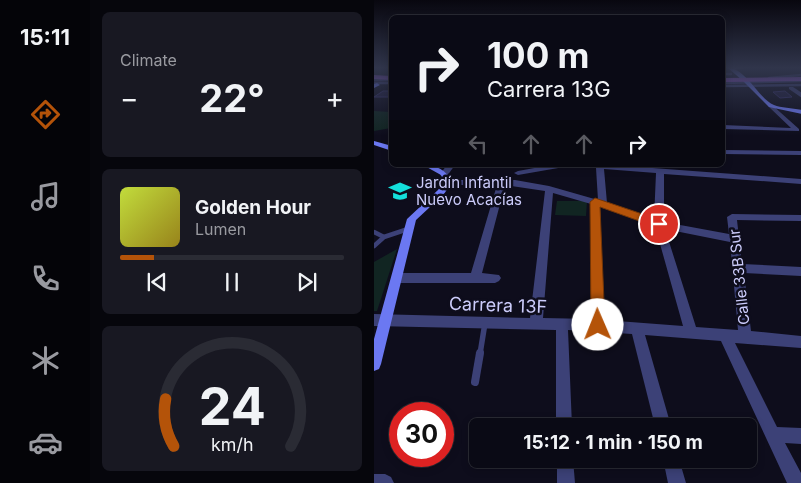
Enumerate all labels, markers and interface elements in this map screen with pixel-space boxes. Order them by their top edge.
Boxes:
text: 15:11 [20,24,70,50]
text: 100 m [487,34,590,76]
icon: right [404,35,469,100]
text: Climate [120,50,177,70]
text: 22° [199,75,265,121]
text: Carrera 13G [487,76,611,102]
text: − [120,81,139,115]
text: + [325,81,344,115]
icon: directions [28,97,63,132]
icon: left [464,130,492,158]
icon: ahead [517,130,545,158]
icon: ahead [570,130,598,158]
icon: right [623,130,651,158]
place label: Jardín Infantil Nuevo Acacías [416,173,522,209]
school or university icon: Jardín Infantil Nuevo Acacías [387,178,413,204]
icon: music [28,179,63,214]
text: Golden Hour [195,196,311,219]
pin [638,203,680,245]
icon: arrive [645,210,673,238]
text: Lumen [195,219,246,239]
street label: Calle 33B Sur [724,228,753,326]
icon: phone [28,261,63,296]
icon: previous [143,268,171,296]
icon: pause [218,268,246,296]
icon: next [293,268,321,296]
street label: Carrera 13F [449,293,547,317]
position arrow [571,298,623,350]
icon: climate [28,343,63,378]
text: 24 [198,375,266,438]
speed limit sign: 30 [389,402,454,467]
icon: car [28,425,63,460]
text: 15:12 · 1 min · 150 m [523,431,703,454]
text: km/h [211,434,253,455]

